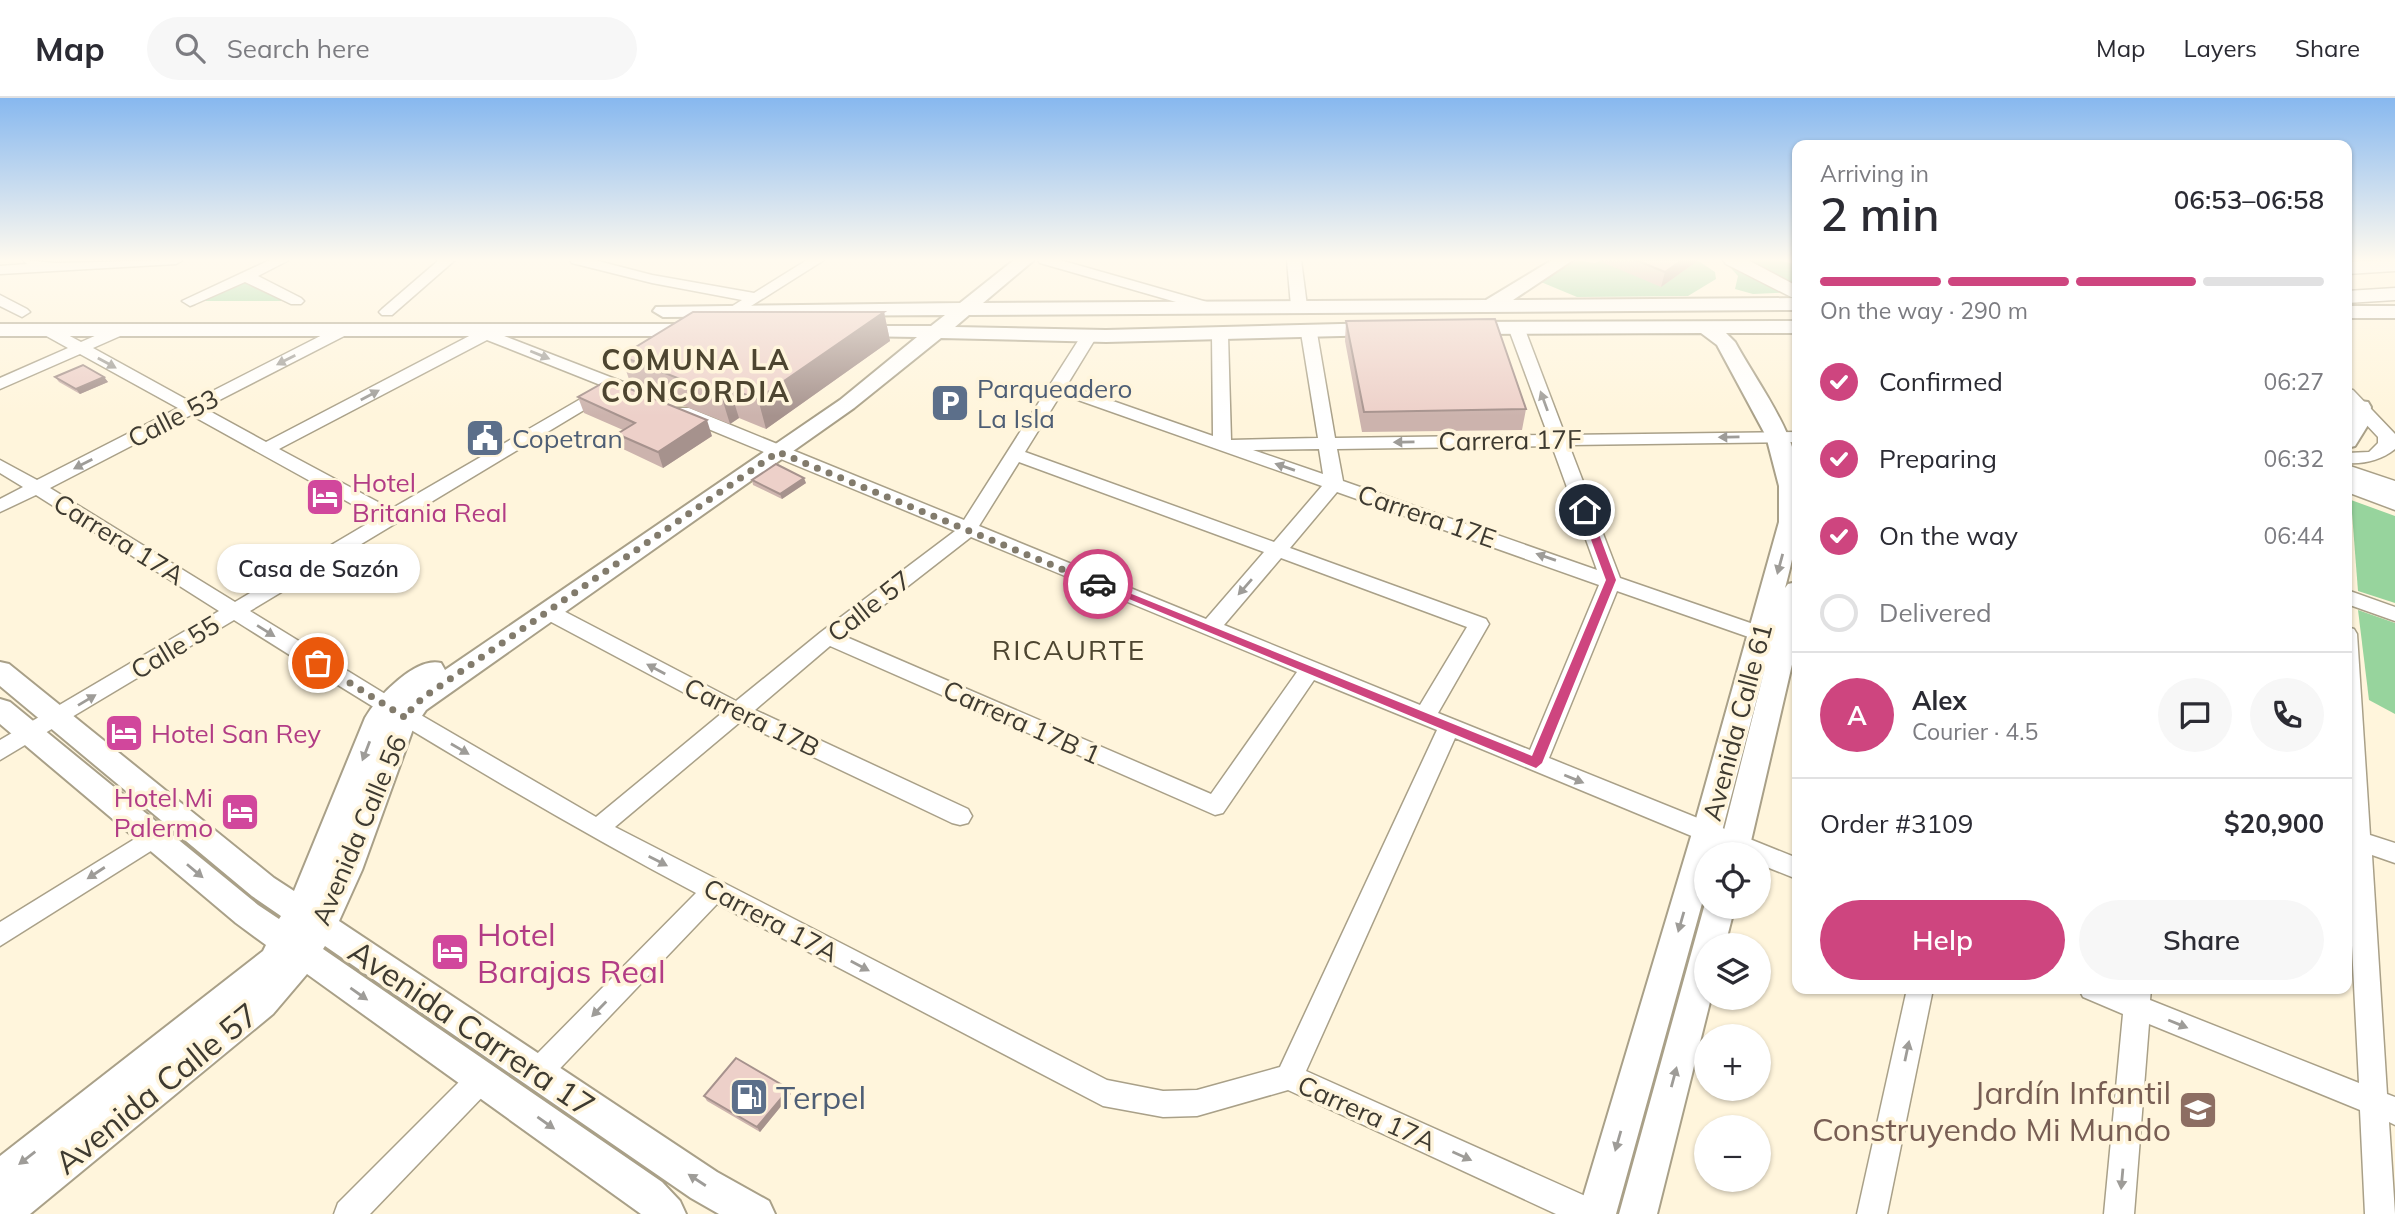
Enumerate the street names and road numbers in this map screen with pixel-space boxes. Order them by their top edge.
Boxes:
street label: Calle 53 [122,381,224,455]
street label: Carrera 17F [1438,422,1582,458]
street label: Carrera 17E [1354,477,1500,555]
street label: Carrera 17A [48,486,190,592]
street label: Calle 57 [820,563,918,649]
street label: Calle 55 [125,608,225,686]
street label: Avenida Calle 61 [1695,620,1779,824]
street label: Carrera 17B [679,670,825,764]
street label: Carrera 17B 1 [938,673,1106,771]
street label: Avenida Calle 56 [304,730,414,930]
street label: Carrera 17A [698,871,844,969]
street label: Avenida Carrera 17 [341,931,603,1125]
street label: Avenida Calle 57 [46,994,266,1182]
street label: Carrera 17A [1293,1068,1441,1158]

